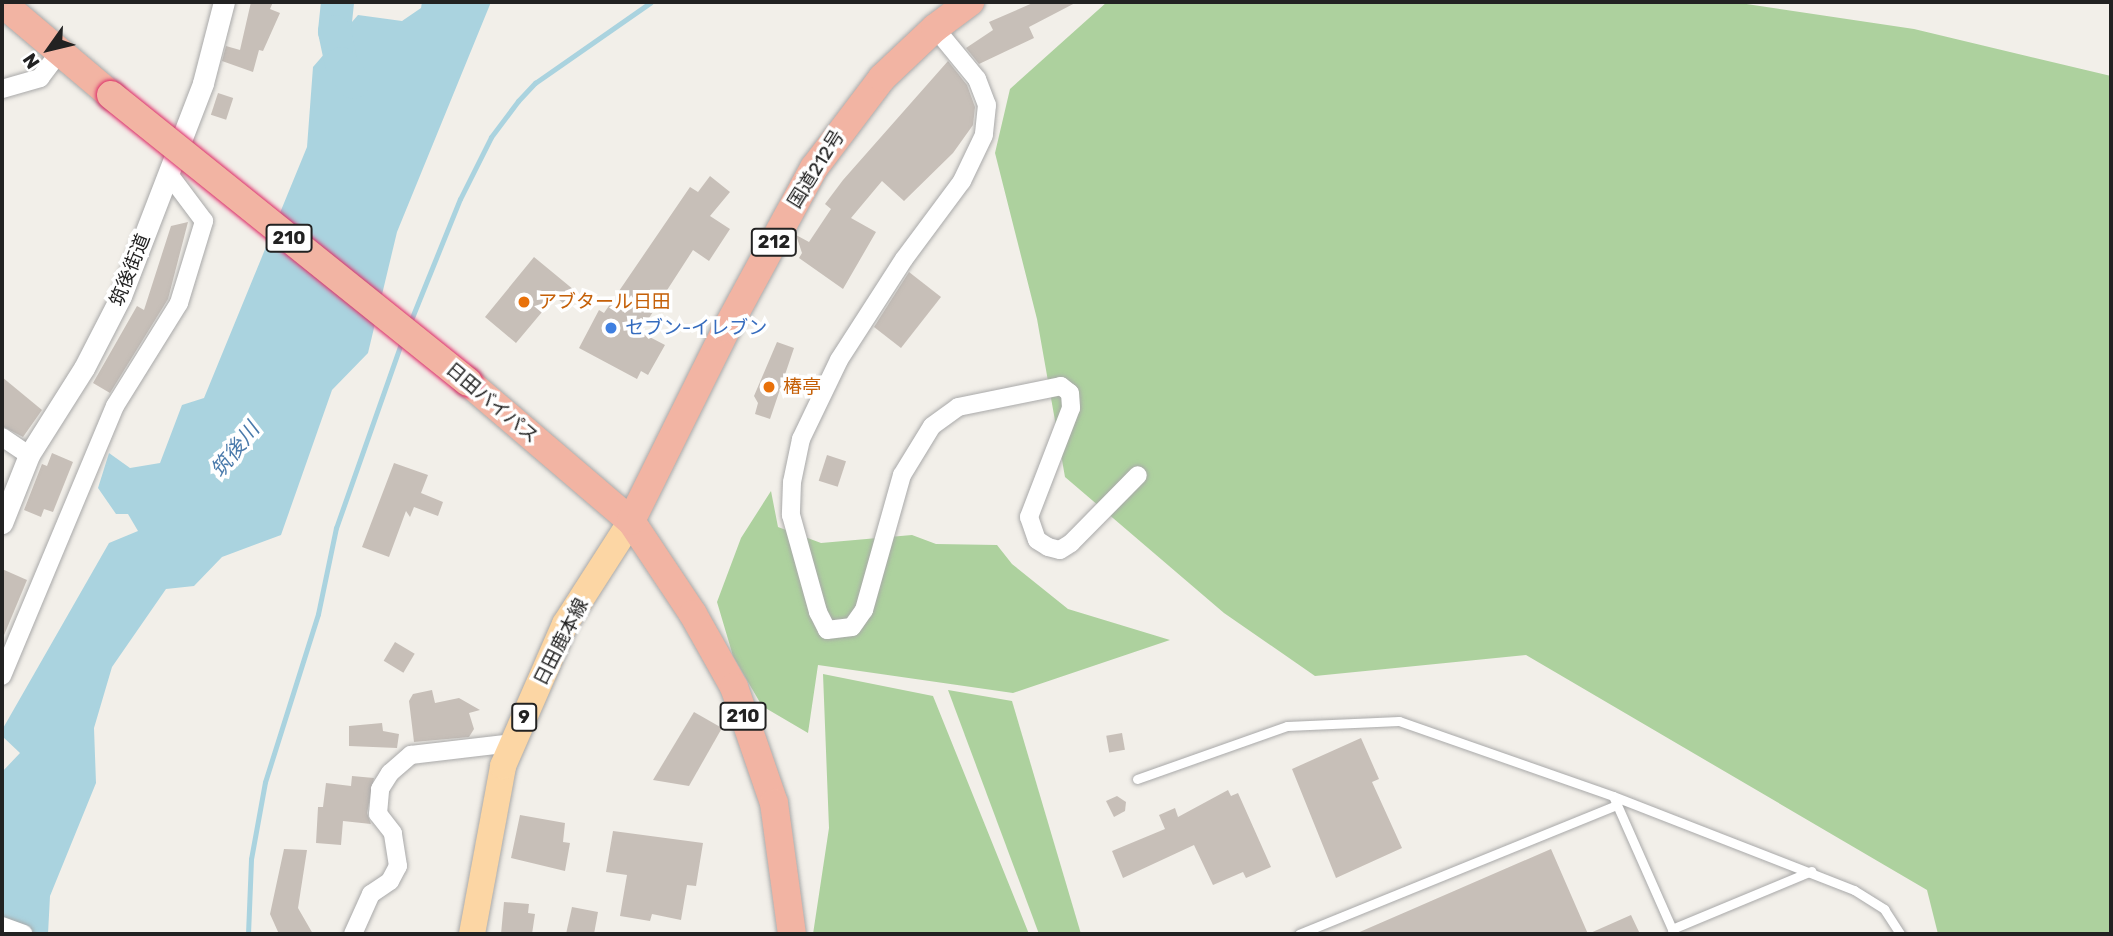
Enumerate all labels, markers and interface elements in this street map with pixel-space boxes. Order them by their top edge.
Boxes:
north arrow [14,14,84,84]
text: N [18,49,45,73]
street label: 国道212号 [783,126,849,212]
road number: 210 [264,224,314,252]
road number: 212 [750,228,798,256]
street label: 筑後街道 [105,230,155,310]
place label: アブタール日田 [538,291,671,313]
marker: アブタール日田 [516,294,532,310]
place label: セブン-イレブン [625,317,767,339]
marker: セブン-イレブン [603,320,619,336]
street label: 日田バイパス [441,358,543,448]
place label: 椿亭 [783,376,821,398]
marker: 椿亭 [761,379,777,395]
water label: 筑後川 [206,417,264,483]
street label: 日田鹿本線 [529,595,593,689]
road number: 9 [510,702,538,732]
road number: 210 [718,702,768,730]

